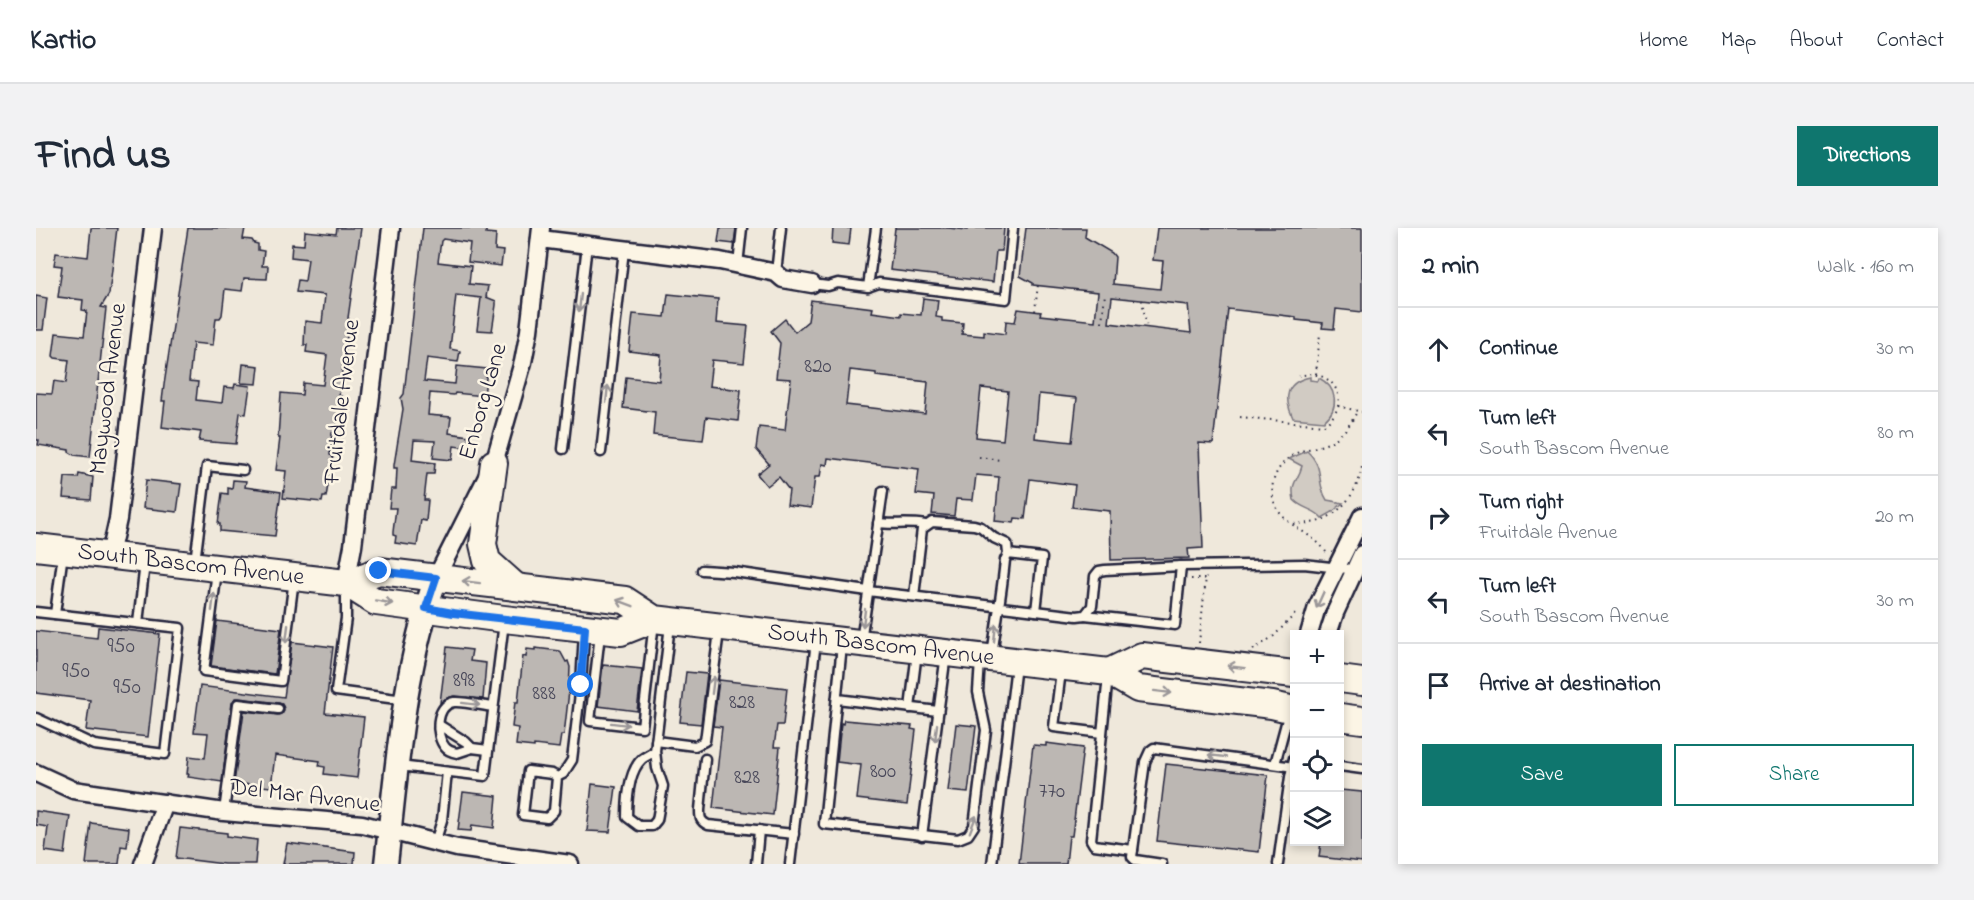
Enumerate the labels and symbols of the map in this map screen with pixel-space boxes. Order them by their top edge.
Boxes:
one-way arrow [574,293,585,312]
street label: Maywood Avenue [81,301,138,477]
street label: Fruitdale Avenue [315,317,371,488]
street label: Enborg Lane [451,339,517,465]
house number: 820 [804,352,832,382]
one-way arrow [602,385,613,405]
street label: South Bascom Avenue [76,534,306,596]
route end [365,557,391,583]
one-way arrow [461,576,481,587]
one-way arrow [1314,590,1325,609]
one-way arrow [207,593,218,613]
one-way arrow [616,596,634,607]
one-way arrow [373,597,393,608]
one-way arrow [858,607,869,627]
street label: South Bascom Avenue [766,615,996,676]
one-way arrow [281,624,292,643]
one-way arrow [989,624,1000,643]
house number: 950 [107,632,135,662]
house number: 950 [62,657,90,687]
one-way arrow [1227,661,1247,672]
house number: 898 [453,666,475,696]
route start [567,671,593,697]
house number: 950 [113,673,141,703]
one-way arrow [707,675,718,695]
house number: 888 [532,679,556,709]
one-way arrow [1152,687,1172,698]
house number: 828 [729,688,755,718]
one-way arrow [460,699,480,710]
one-way arrow [609,719,629,730]
one-way arrow [930,722,941,742]
one-way arrow [1207,751,1227,762]
house number: 800 [870,757,896,787]
house number: 828 [734,763,760,793]
street label: Del Mar Avenue [227,770,382,824]
house number: 770 [1039,777,1065,807]
one-way arrow [968,816,979,834]

